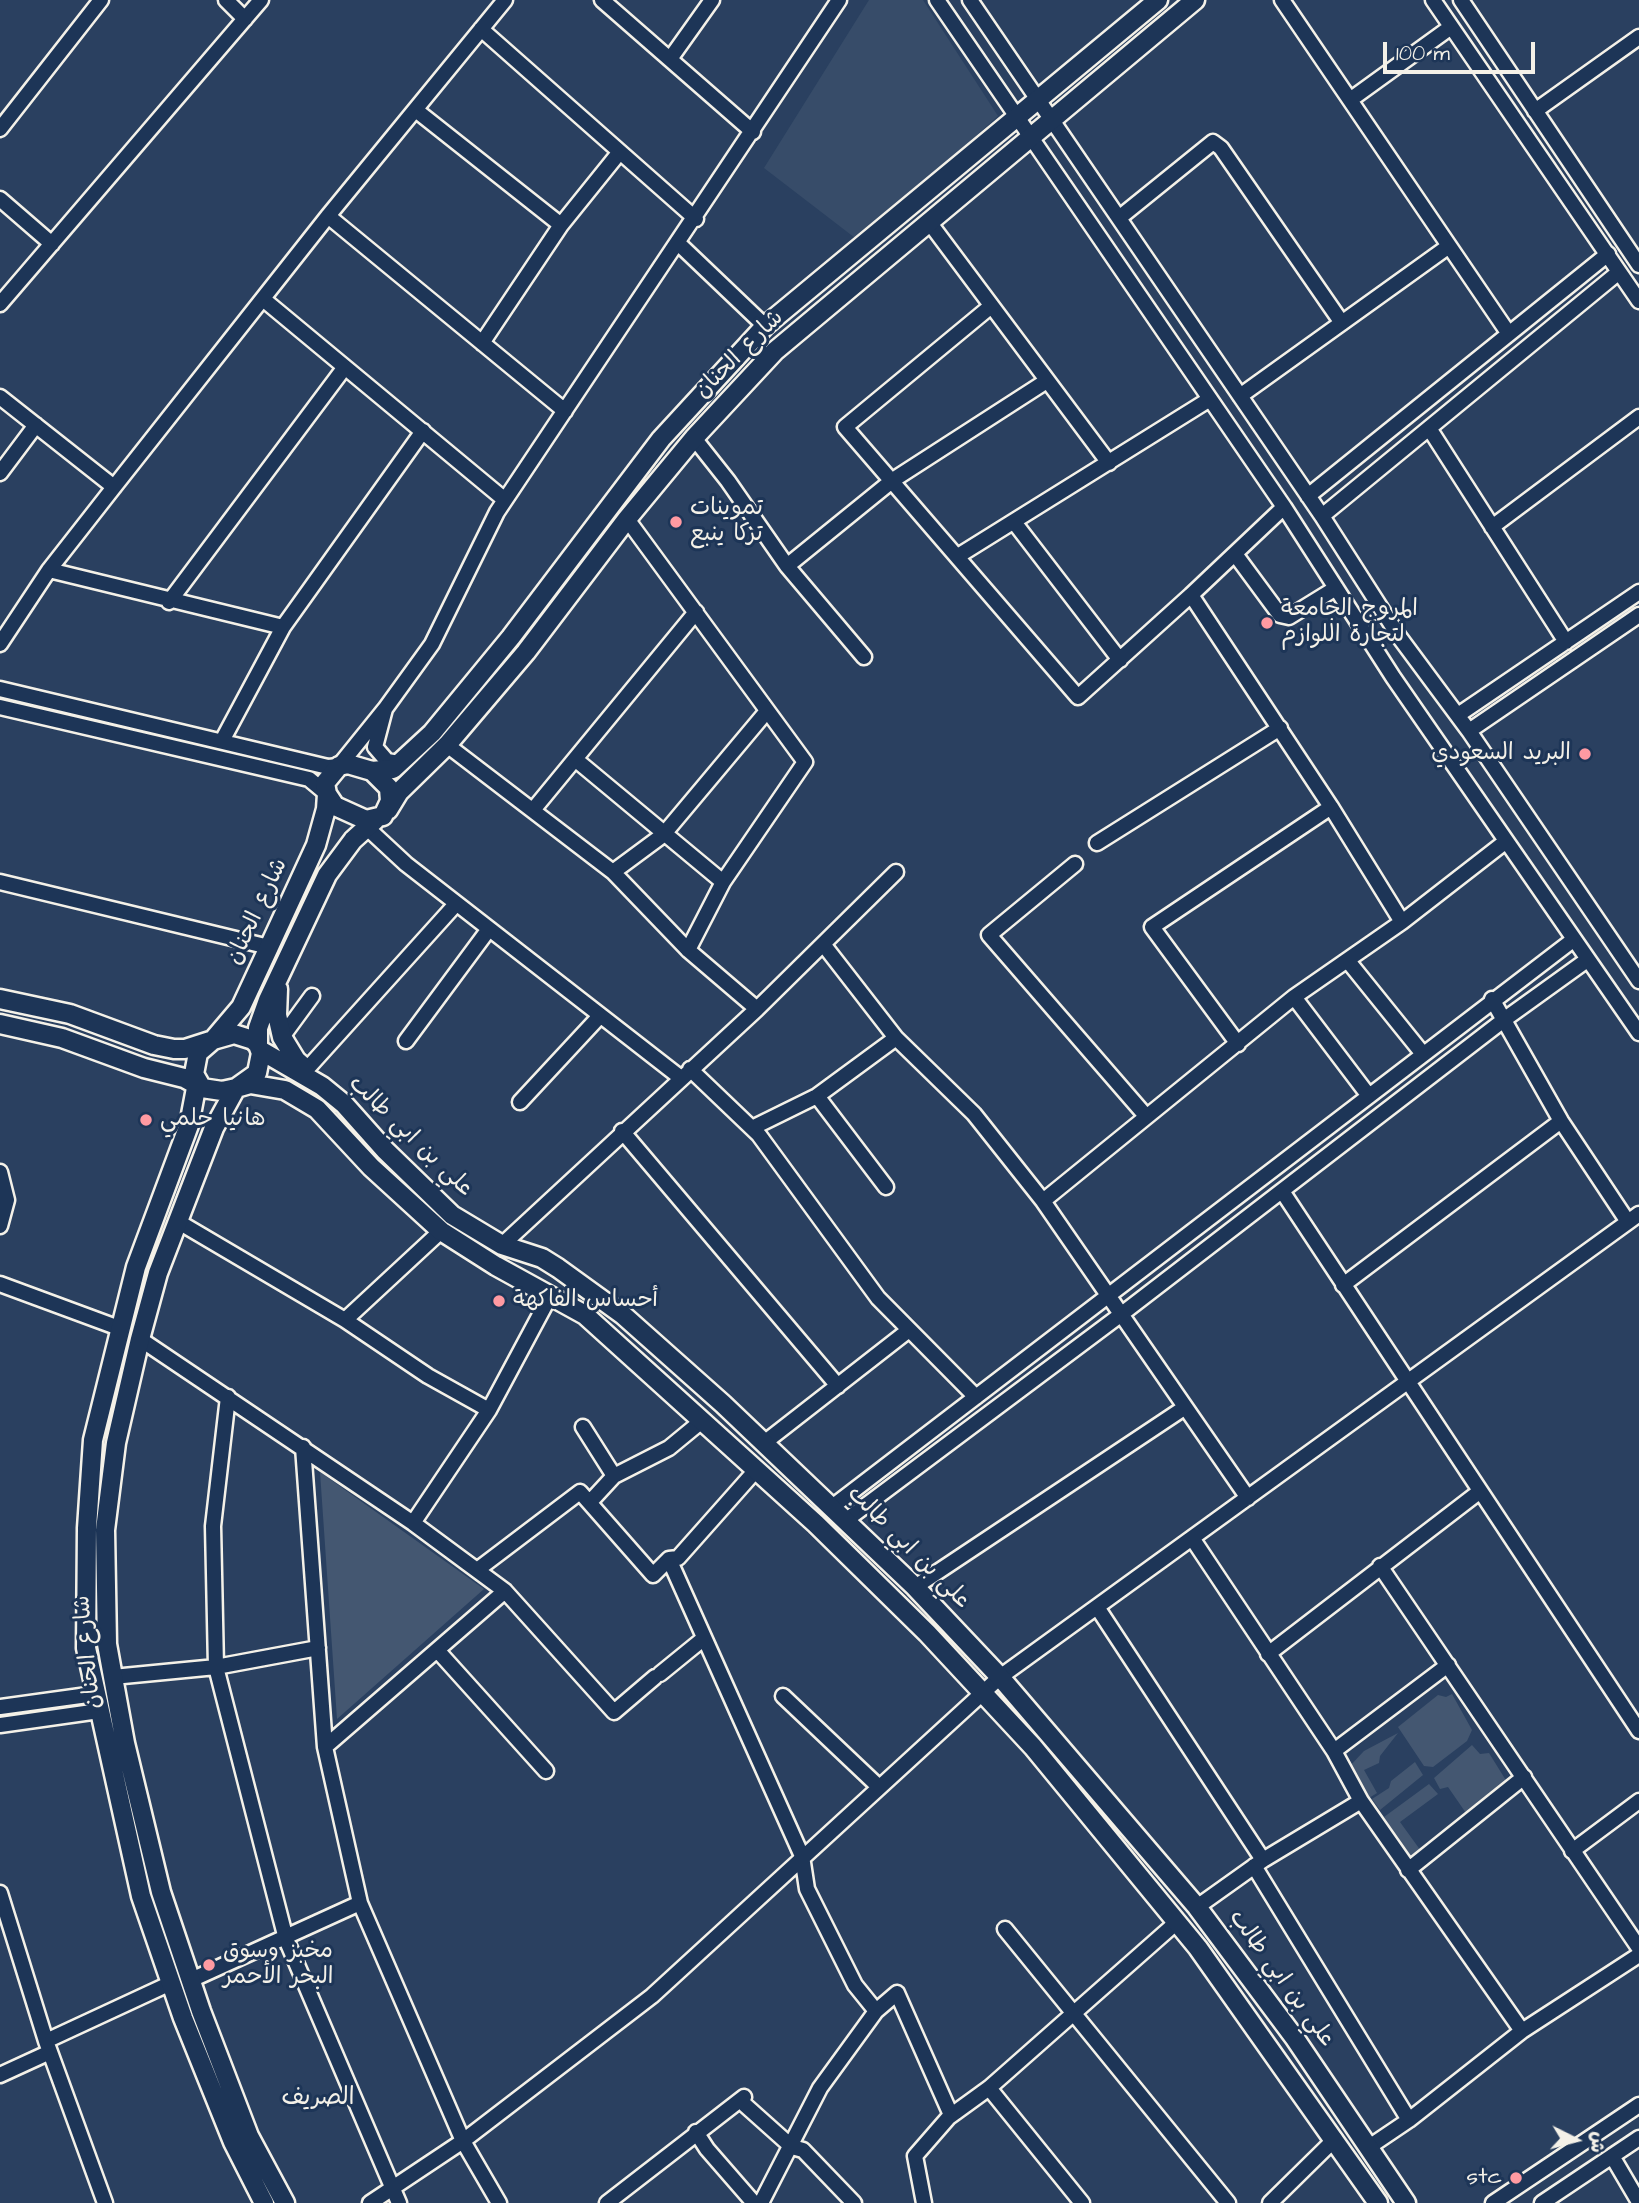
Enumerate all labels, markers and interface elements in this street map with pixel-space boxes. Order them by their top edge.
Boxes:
scale bar [1387,28,1539,72]
text: 100 m [1396,39,1450,68]
street label: شارع الحنان [690,305,790,405]
place label: تموينات تركا ينبع [690,495,763,549]
marker: تموينات تركا ينبع [668,514,684,530]
place label: المروج الجامعة لتجارة اللوازم [1281,596,1418,650]
marker: المروج الجامعة لتجارة اللوازم [1259,615,1275,631]
place label: البريد السعودي [1431,740,1571,768]
marker: البريد السعودي [1577,746,1593,762]
street label: شارع الحنان [221,854,295,970]
street label: علي بن ابي طالب [342,1071,478,1203]
place label: هانيا حلمي [160,1106,266,1134]
marker: هانيا حلمي [138,1112,154,1128]
place label: أحساس الفاكهة [513,1287,658,1315]
marker: أحساس الفاكهة [491,1293,507,1309]
street label: علي بن ابي طالب [841,1481,975,1615]
street label: شارع الحنان [69,1594,109,1710]
street label: علي بن ابي طالب [1222,1905,1340,2053]
place label: مخبز وسوق البحر الأحمر [223,1938,334,1992]
marker: مخبز وسوق البحر الأحمر [201,1957,217,1973]
district label: الصريف [281,2085,355,2113]
north arrow [1541,2105,1611,2175]
text: ش [1583,2130,1612,2154]
place label: stc [1467,2164,1502,2192]
marker: stc [1508,2170,1524,2186]

